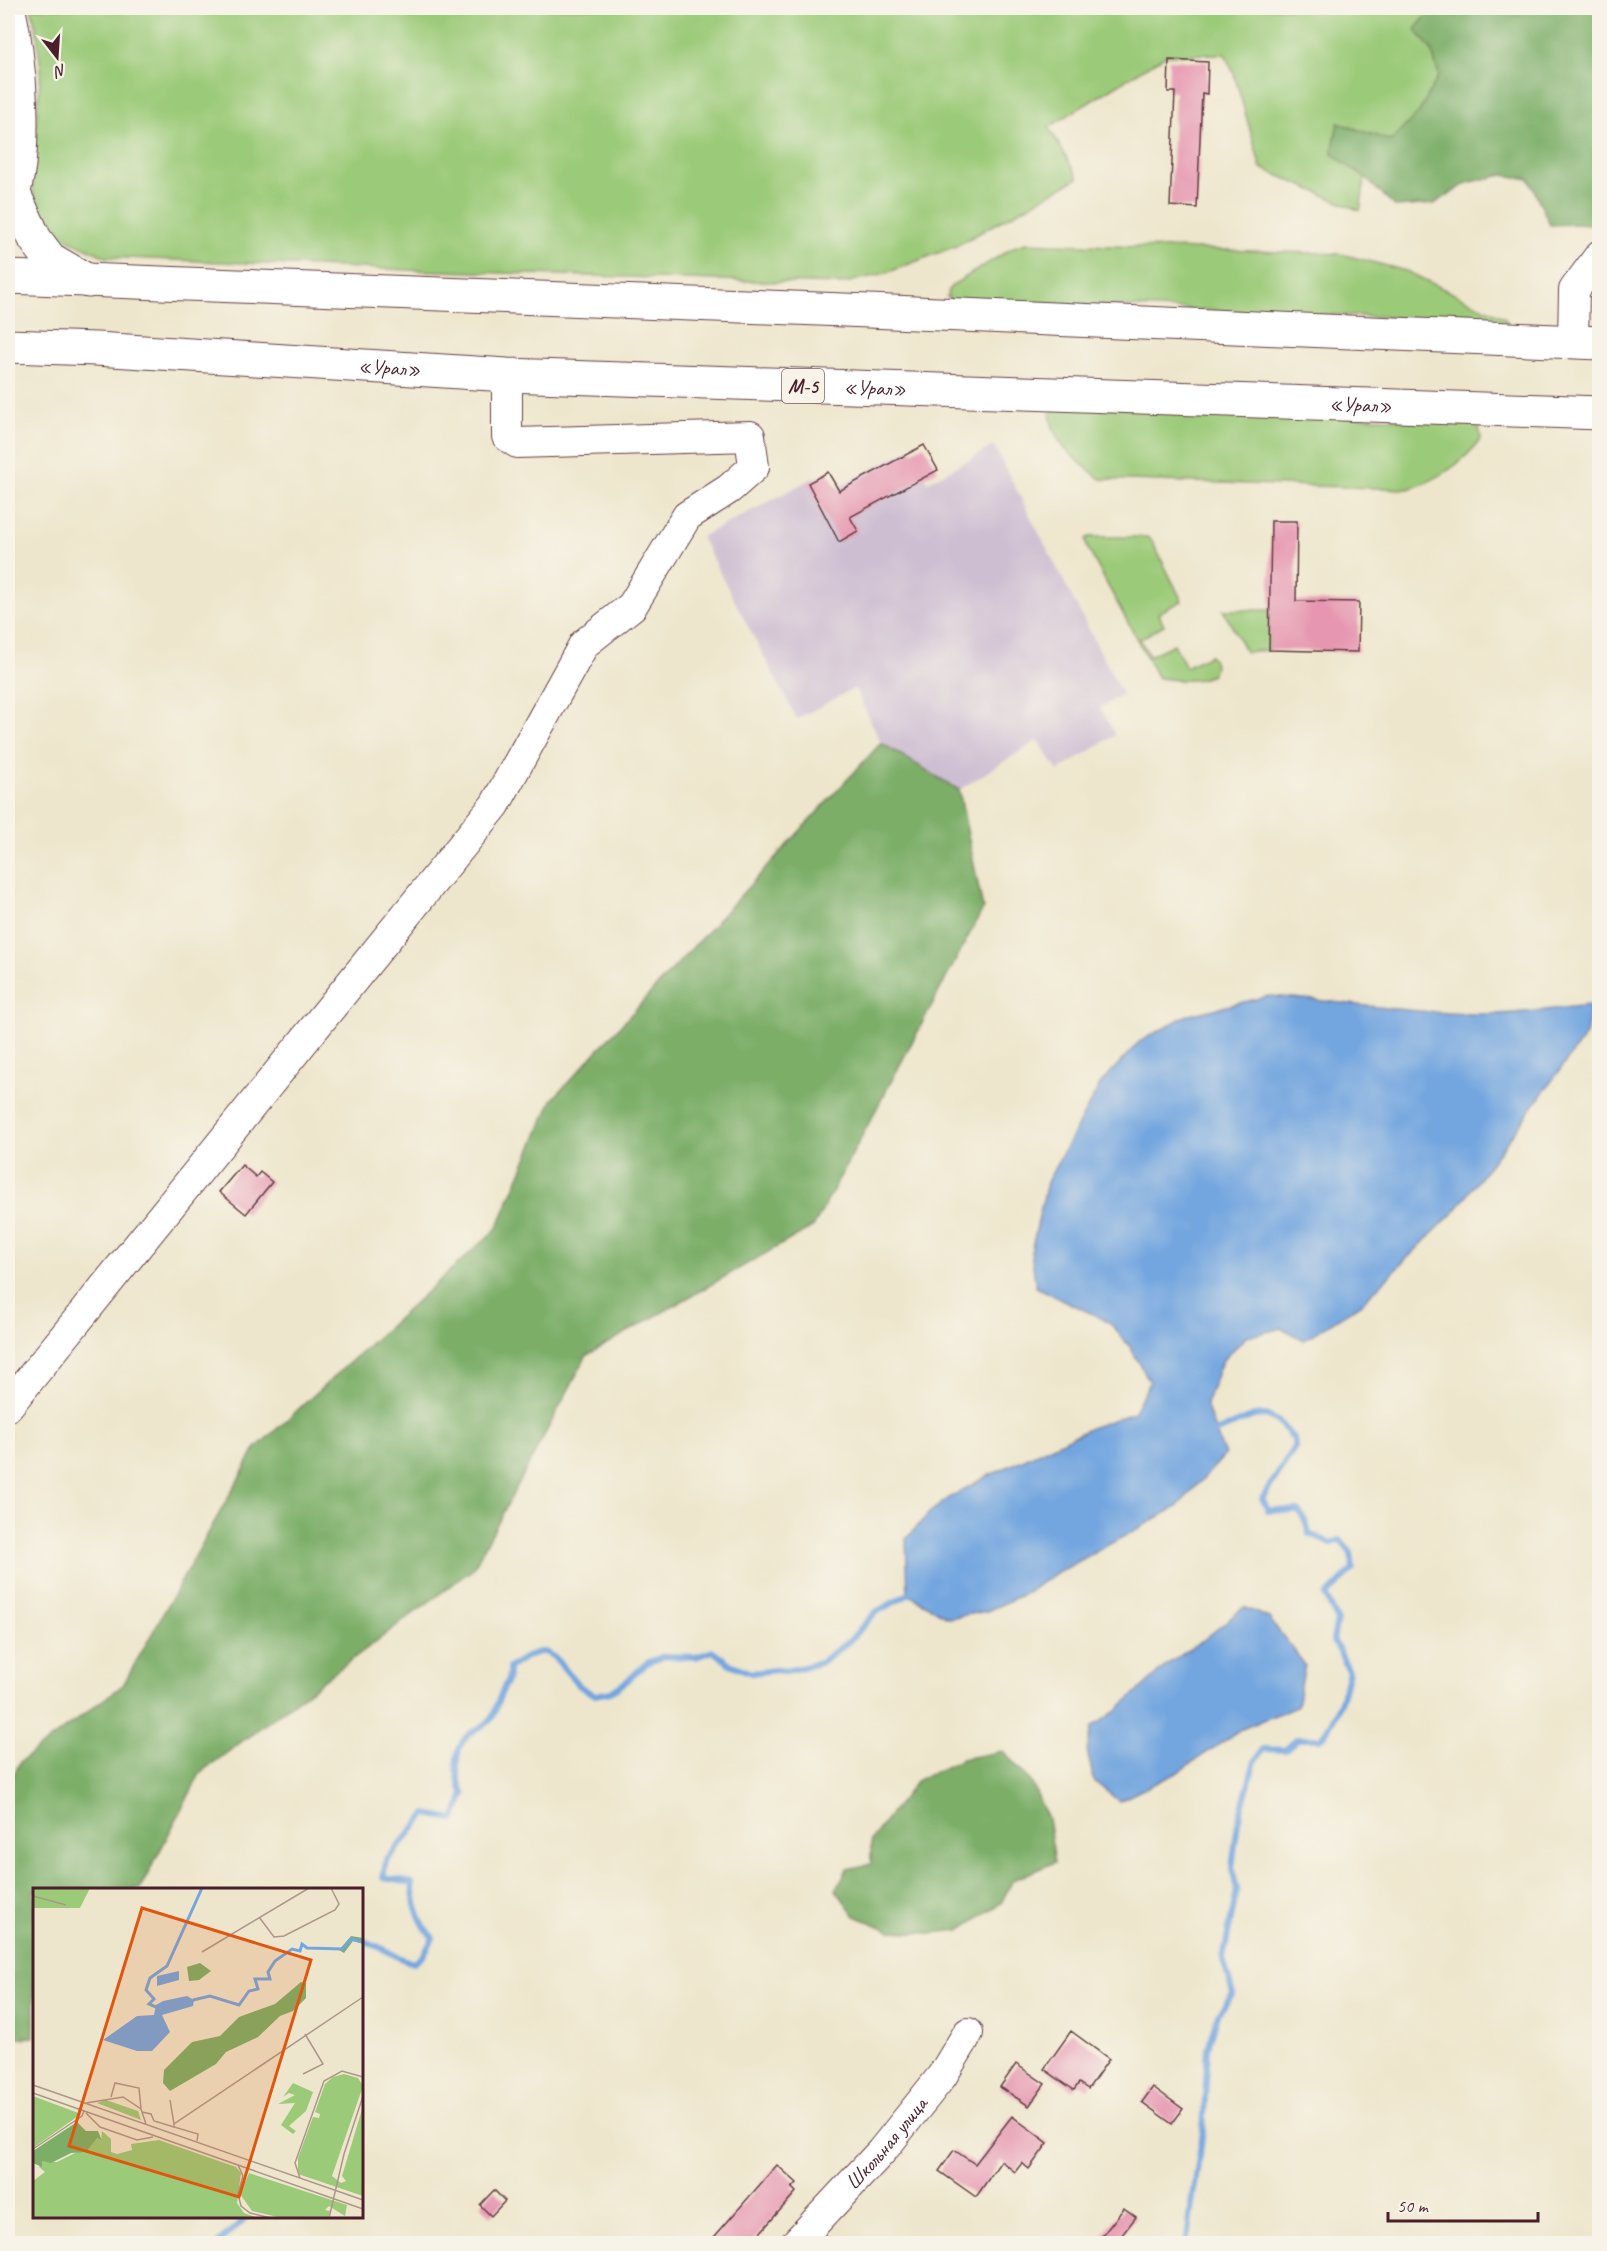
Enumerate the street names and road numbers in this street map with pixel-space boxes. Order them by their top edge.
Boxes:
street label: «Урал» [357,353,422,383]
road number: М-5 [782,369,824,403]
street label: «Урал» [843,374,907,402]
street label: «Урал» [1329,391,1392,419]
street label: Школьная улица [840,2090,934,2195]

